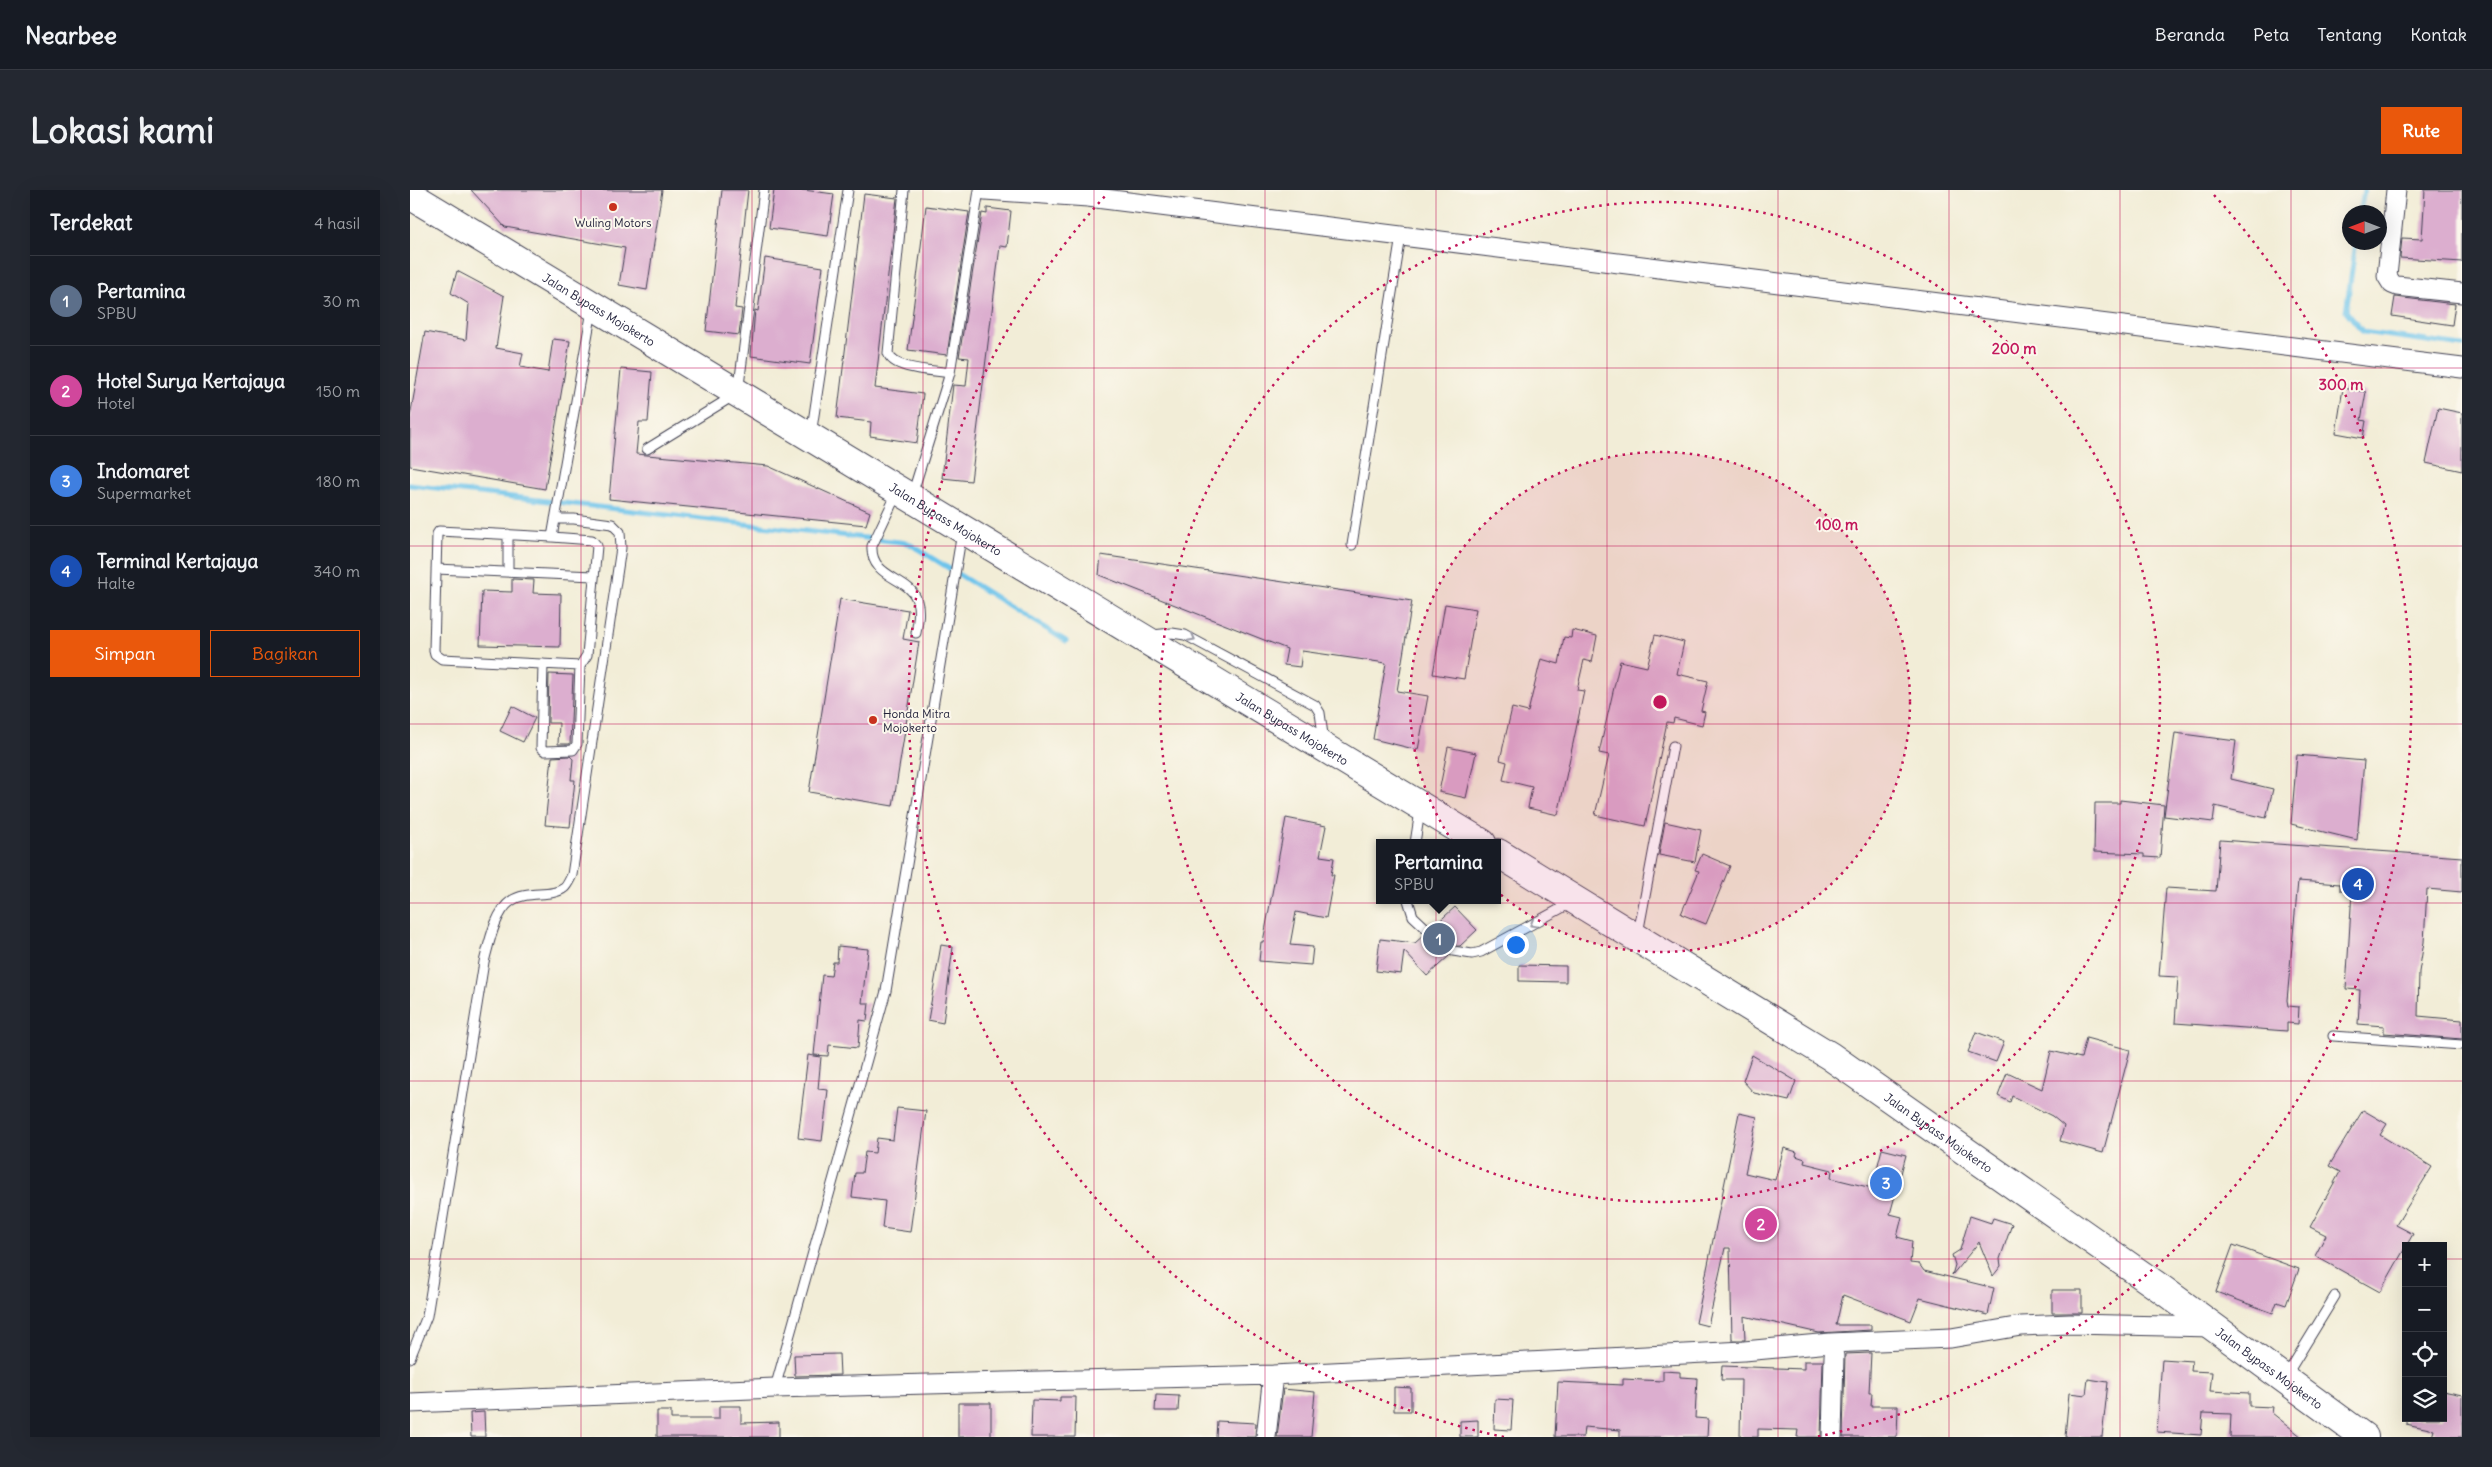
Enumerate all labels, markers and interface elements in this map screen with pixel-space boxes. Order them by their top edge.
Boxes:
text: Nearbee [25,20,117,50]
text: Beranda [2155,23,2225,46]
text: Peta [2253,23,2289,46]
text: Tentang [2317,23,2382,46]
text: Kontak [2410,23,2467,46]
button: Rute [2381,107,2462,154]
text: Lokasi kami [30,108,214,152]
marker: Wuling Motors [607,201,619,213]
north arrow [2342,205,2387,250]
text: Terdekat [50,209,132,236]
text: 4 hasil [314,213,360,233]
place label: Wuling Motors [575,215,651,230]
street label: Jalan Bypass Mojokerto [540,270,658,349]
text: Pertamina [97,279,186,303]
text: 1 [63,291,69,311]
text: 30 m [323,291,360,311]
text: SPBU [97,303,137,323]
text: 200 m [1992,339,2036,358]
text: Hotel Surya Kertajaya [97,369,285,393]
text: 300 m [2319,375,2364,394]
text: 2 [62,381,70,401]
text: 150 m [316,381,360,401]
text: Hotel [97,393,135,413]
text: Indomaret [97,459,189,483]
text: 3 [61,471,71,491]
text: 180 m [316,471,360,491]
street label: Jalan Bypass Mojokerto [887,479,1005,559]
text: Supermarket [97,483,191,503]
text: 100 m [1816,515,1858,534]
text: Terminal Kertajaya [97,549,258,573]
text: 4 [61,561,71,581]
text: 340 m [313,561,360,581]
text: Halte [97,573,135,593]
button: Simpan [50,630,200,677]
button: Bagikan [210,630,360,677]
one-way arrow [1186,632,1195,642]
street label: Jalan Bypass Mojokerto [1233,689,1351,768]
centre of rings [1651,693,1669,711]
place label: Honda Mitra Mojokerto [883,706,950,735]
marker: Honda Mitra Mojokerto [867,714,879,726]
popup [1376,839,1501,904]
text: Pertamina [1394,850,1483,874]
pin: 4 [2342,865,2374,903]
text: SPBU [1394,874,1434,894]
one-way arrow [1529,918,1538,928]
pin: 1 [1423,920,1455,958]
your location [1503,932,1529,958]
street label: Jalan Bypass Mojokerto [1882,1089,1996,1176]
pin: 3 [1870,1164,1902,1202]
pin: 2 [1745,1205,1777,1243]
map controls [2402,1242,2447,1422]
button: + [2402,1242,2447,1287]
button: − [2402,1287,2447,1332]
street label: Jalan Bypass Mojokerto [2213,1324,2326,1412]
button: locate [2402,1332,2447,1377]
button: layers [2402,1377,2447,1422]

